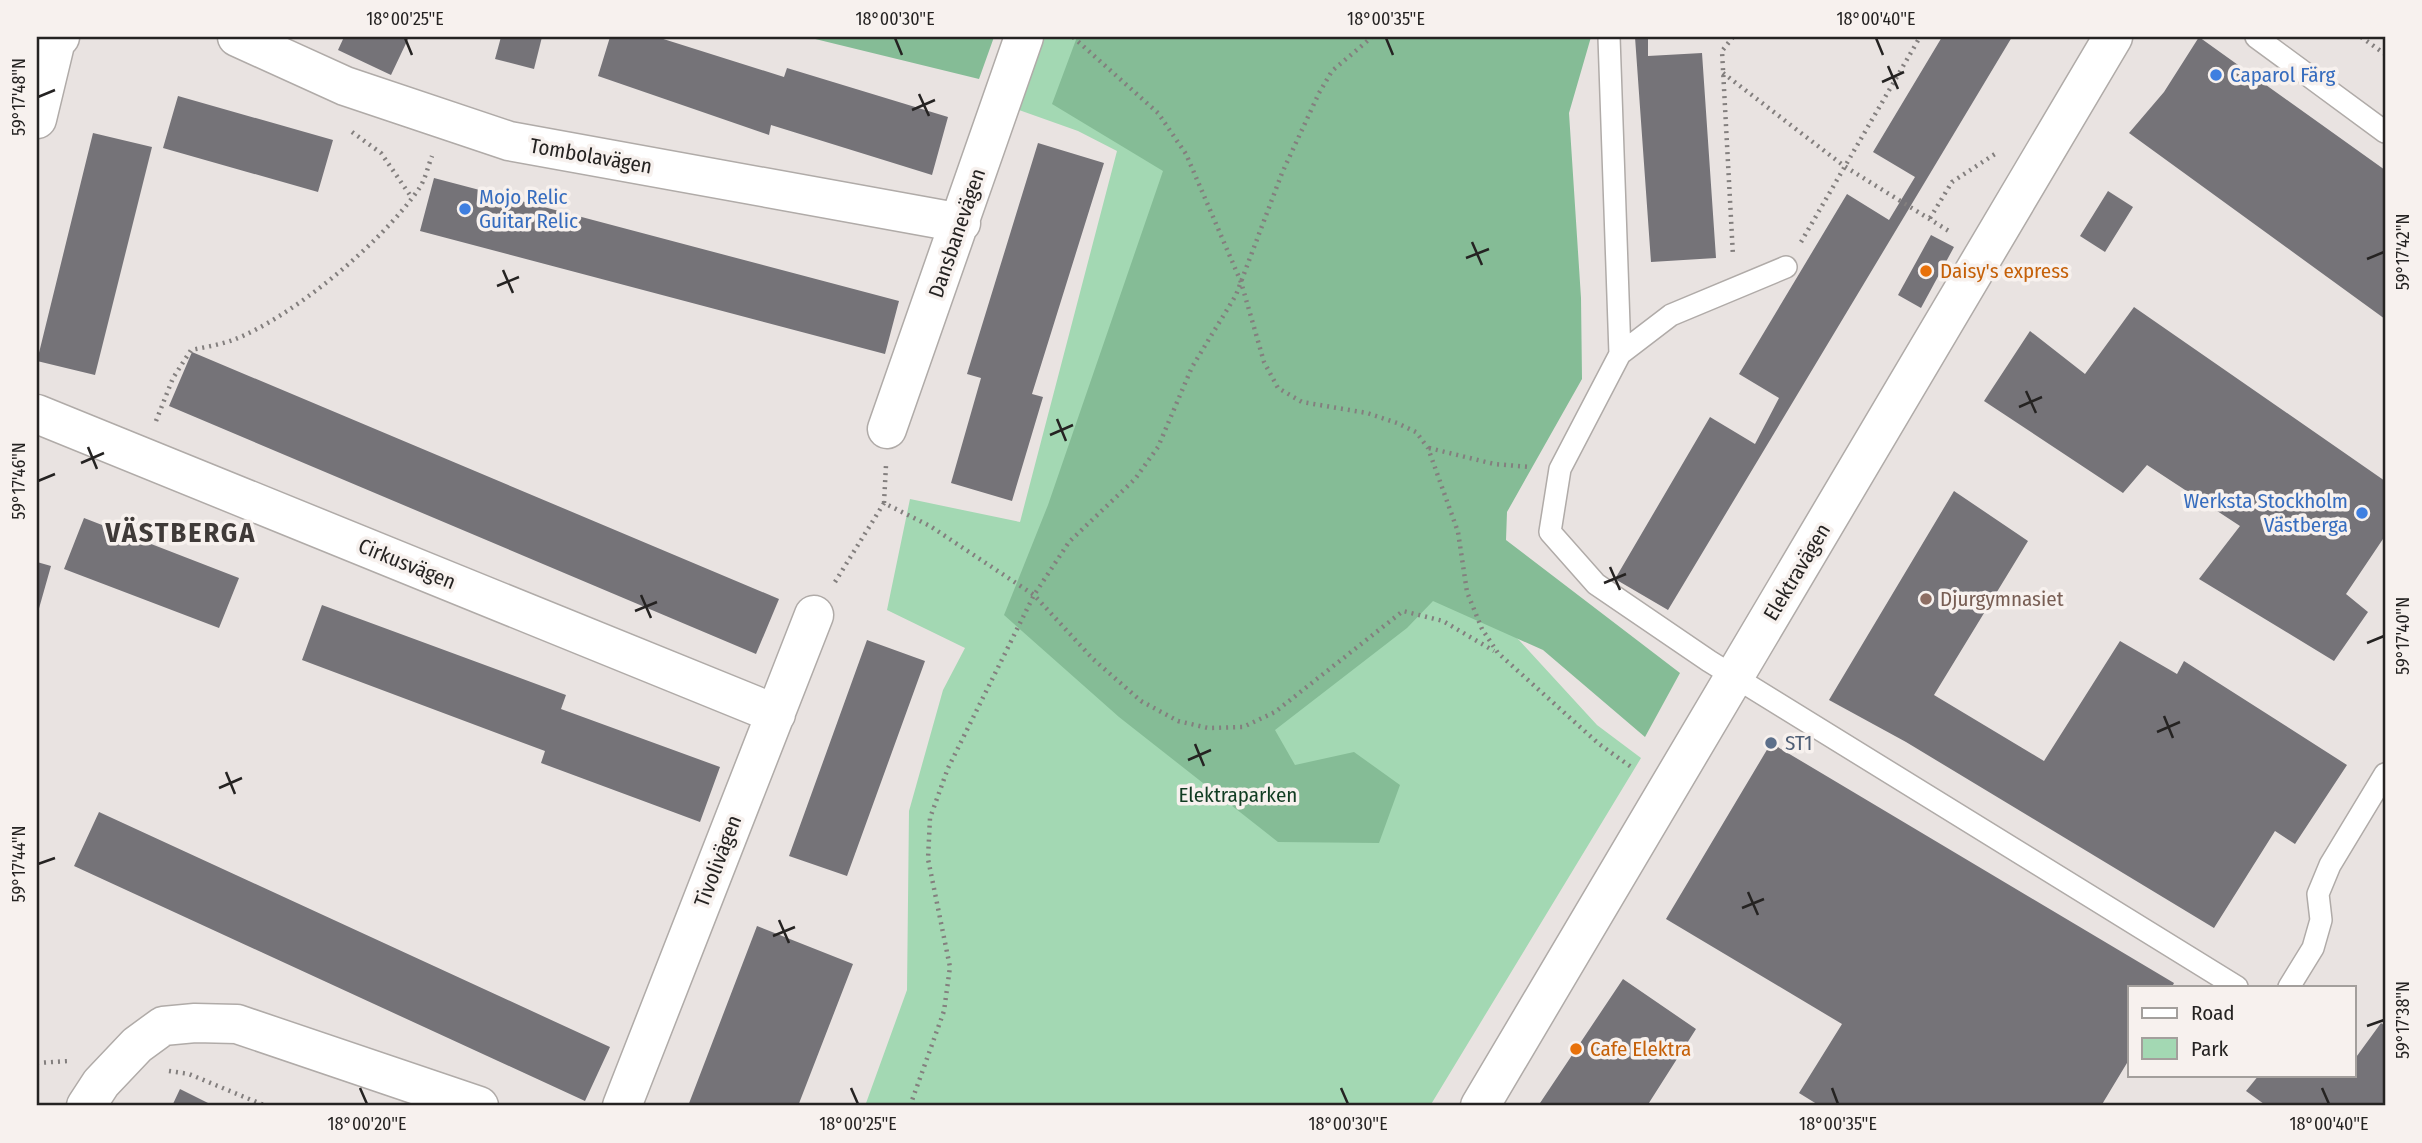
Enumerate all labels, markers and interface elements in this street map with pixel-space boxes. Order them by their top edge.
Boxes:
text: 18°00'25"E [366,8,444,30]
text: 18°00'30"E [855,8,935,30]
text: 18°00'35"E [1347,8,1425,30]
text: 18°00'40"E [1836,8,1916,30]
text: 59°17'48"N [8,58,30,136]
place label: Caparol Färg [2230,62,2336,88]
marker: Caparol Färg [2208,67,2224,83]
street label: Tombolavägen [528,132,654,180]
street label: Dansbanevägen [923,165,991,301]
place label: Mojo Relic Guitar Relic [479,184,578,234]
marker: Mojo Relic Guitar Relic [457,201,473,217]
text: 59°17'42"N [2392,214,2414,290]
place label: Daisy's express [1940,258,2069,284]
marker: Daisy's express [1918,263,1934,279]
text: 59°17'46"N [8,442,30,520]
place label: Werksta Stockholm Västberga [2184,488,2348,538]
marker: Werksta Stockholm Västberga [2354,505,2370,521]
district label: VÄSTBERGA [104,516,257,549]
street label: Elektravägen [1758,519,1836,625]
street label: Cirkusvägen [355,533,459,595]
place label: Djurgymnasiet [1940,586,2064,612]
marker: Djurgymnasiet [1918,591,1934,607]
text: 59°17'40"N [2392,597,2414,675]
place label: ST1 [1785,730,1813,756]
marker: ST1 [1763,735,1779,751]
park label: Elektraparken [1179,782,1297,808]
street label: Tivolivägen [689,811,747,911]
text: 59°17'44"N [8,826,30,902]
text: 59°17'38"N [2392,981,2414,1059]
legend [2128,986,2356,1076]
text: Road [2191,1000,2235,1026]
place label: Cafe Elektra [1590,1036,1691,1062]
text: Park [2191,1036,2229,1062]
marker: Cafe Elektra [1568,1041,1584,1057]
text: 18°00'20"E [327,1113,407,1135]
text: 18°00'25"E [819,1113,897,1135]
text: 18°00'30"E [1308,1113,1388,1135]
text: 18°00'35"E [1799,1113,1877,1135]
text: 18°00'40"E [2289,1113,2369,1135]

